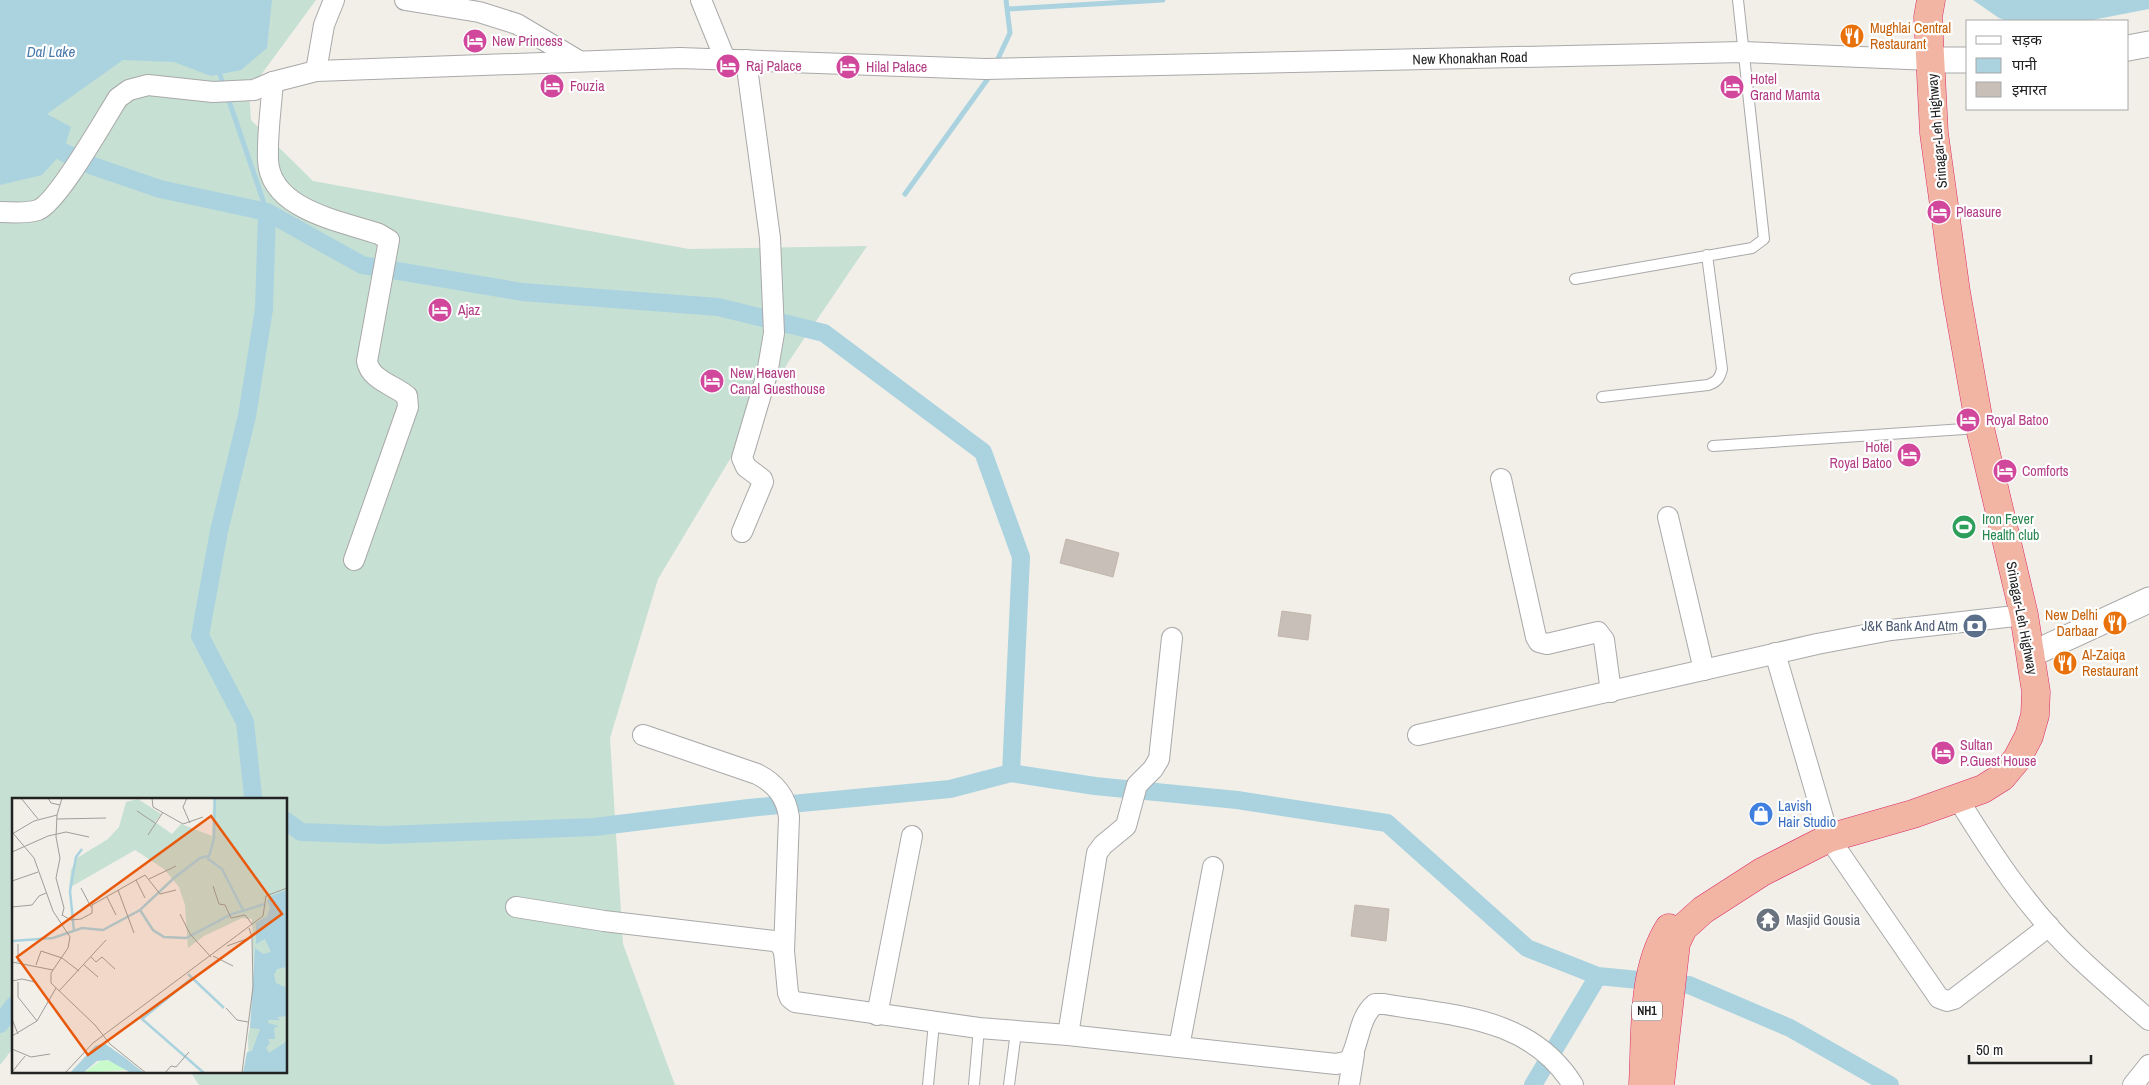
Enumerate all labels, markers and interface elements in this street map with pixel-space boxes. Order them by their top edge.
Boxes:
place label: Mughlai Central Restaurant [1870,19,1951,53]
legend [1966,20,2129,110]
restaurant icon: Mughlai Central Restaurant [1839,23,1865,49]
hotel icon: New Princess [462,28,488,54]
text: सड़क [2012,29,2042,50]
place label: New Princess [492,32,563,50]
water label: Dal Lake [27,41,75,62]
street label: New Khonakhan Road [1412,48,1528,68]
hotel icon: Raj Palace [715,53,741,79]
hotel icon: Hilal Palace [835,54,861,80]
text: पानी [2012,54,2038,75]
place label: Raj Palace [746,57,802,75]
place label: Hilal Palace [866,58,927,76]
place label: Hotel Grand Mamta [1750,70,1821,104]
hotel icon: Fouzia [539,73,565,99]
street label: Srinagar-Leh Highway [1923,73,1951,189]
hotel icon: Hotel Grand Mamta [1719,74,1745,100]
place label: Fouzia [570,77,605,95]
text: इमारत [2012,79,2047,100]
hotel icon: Pleasure [1926,199,1952,225]
place label: Pleasure [1956,203,2001,221]
hotel icon: Ajaz [427,297,453,323]
place label: Ajaz [457,301,481,319]
place label: New Heaven Canal Guesthouse [730,364,825,398]
hotel icon: New Heaven Canal Guesthouse [699,368,725,394]
hotel icon: Royal Batoo [1955,407,1981,433]
place label: Royal Batoo [1986,411,2049,429]
place label: Hotel Royal Batoo [1829,438,1892,472]
hotel icon: Hotel Royal Batoo [1896,442,1922,468]
hotel icon: Comforts [1992,458,2018,484]
place label: Comforts [2022,462,2069,480]
place label: Iron Fever Health club [1982,510,2039,544]
sports icon: Iron Fever Health club [1951,514,1977,540]
street label: Srinagar-Leh Highway [2002,560,2042,676]
place label: New Delhi Darbaar [2045,606,2098,640]
restaurant icon: New Delhi Darbaar [2102,610,2128,636]
bank icon: J&K Bank And Atm [1962,613,1988,639]
place label: J&K Bank And Atm [1862,617,1958,635]
place label: Al-Zaiqa Restaurant [2081,646,2138,680]
restaurant icon: Al-Zaiqa Restaurant [2052,650,2078,676]
place label: Sultan P.Guest House [1960,736,2036,770]
hotel icon: Sultan P.Guest House [1930,740,1956,766]
place label: Lavish Hair Studio [1778,797,1836,831]
inset map [12,798,288,1072]
shop icon: Lavish Hair Studio [1748,801,1774,827]
temple icon: Masjid Gousia [1755,907,1781,933]
place label: Masjid Gousia [1786,911,1861,929]
road number: NH1 [1632,1001,1662,1020]
scale bar [1969,1032,2092,1064]
text: 50 m [1976,1039,2003,1060]

